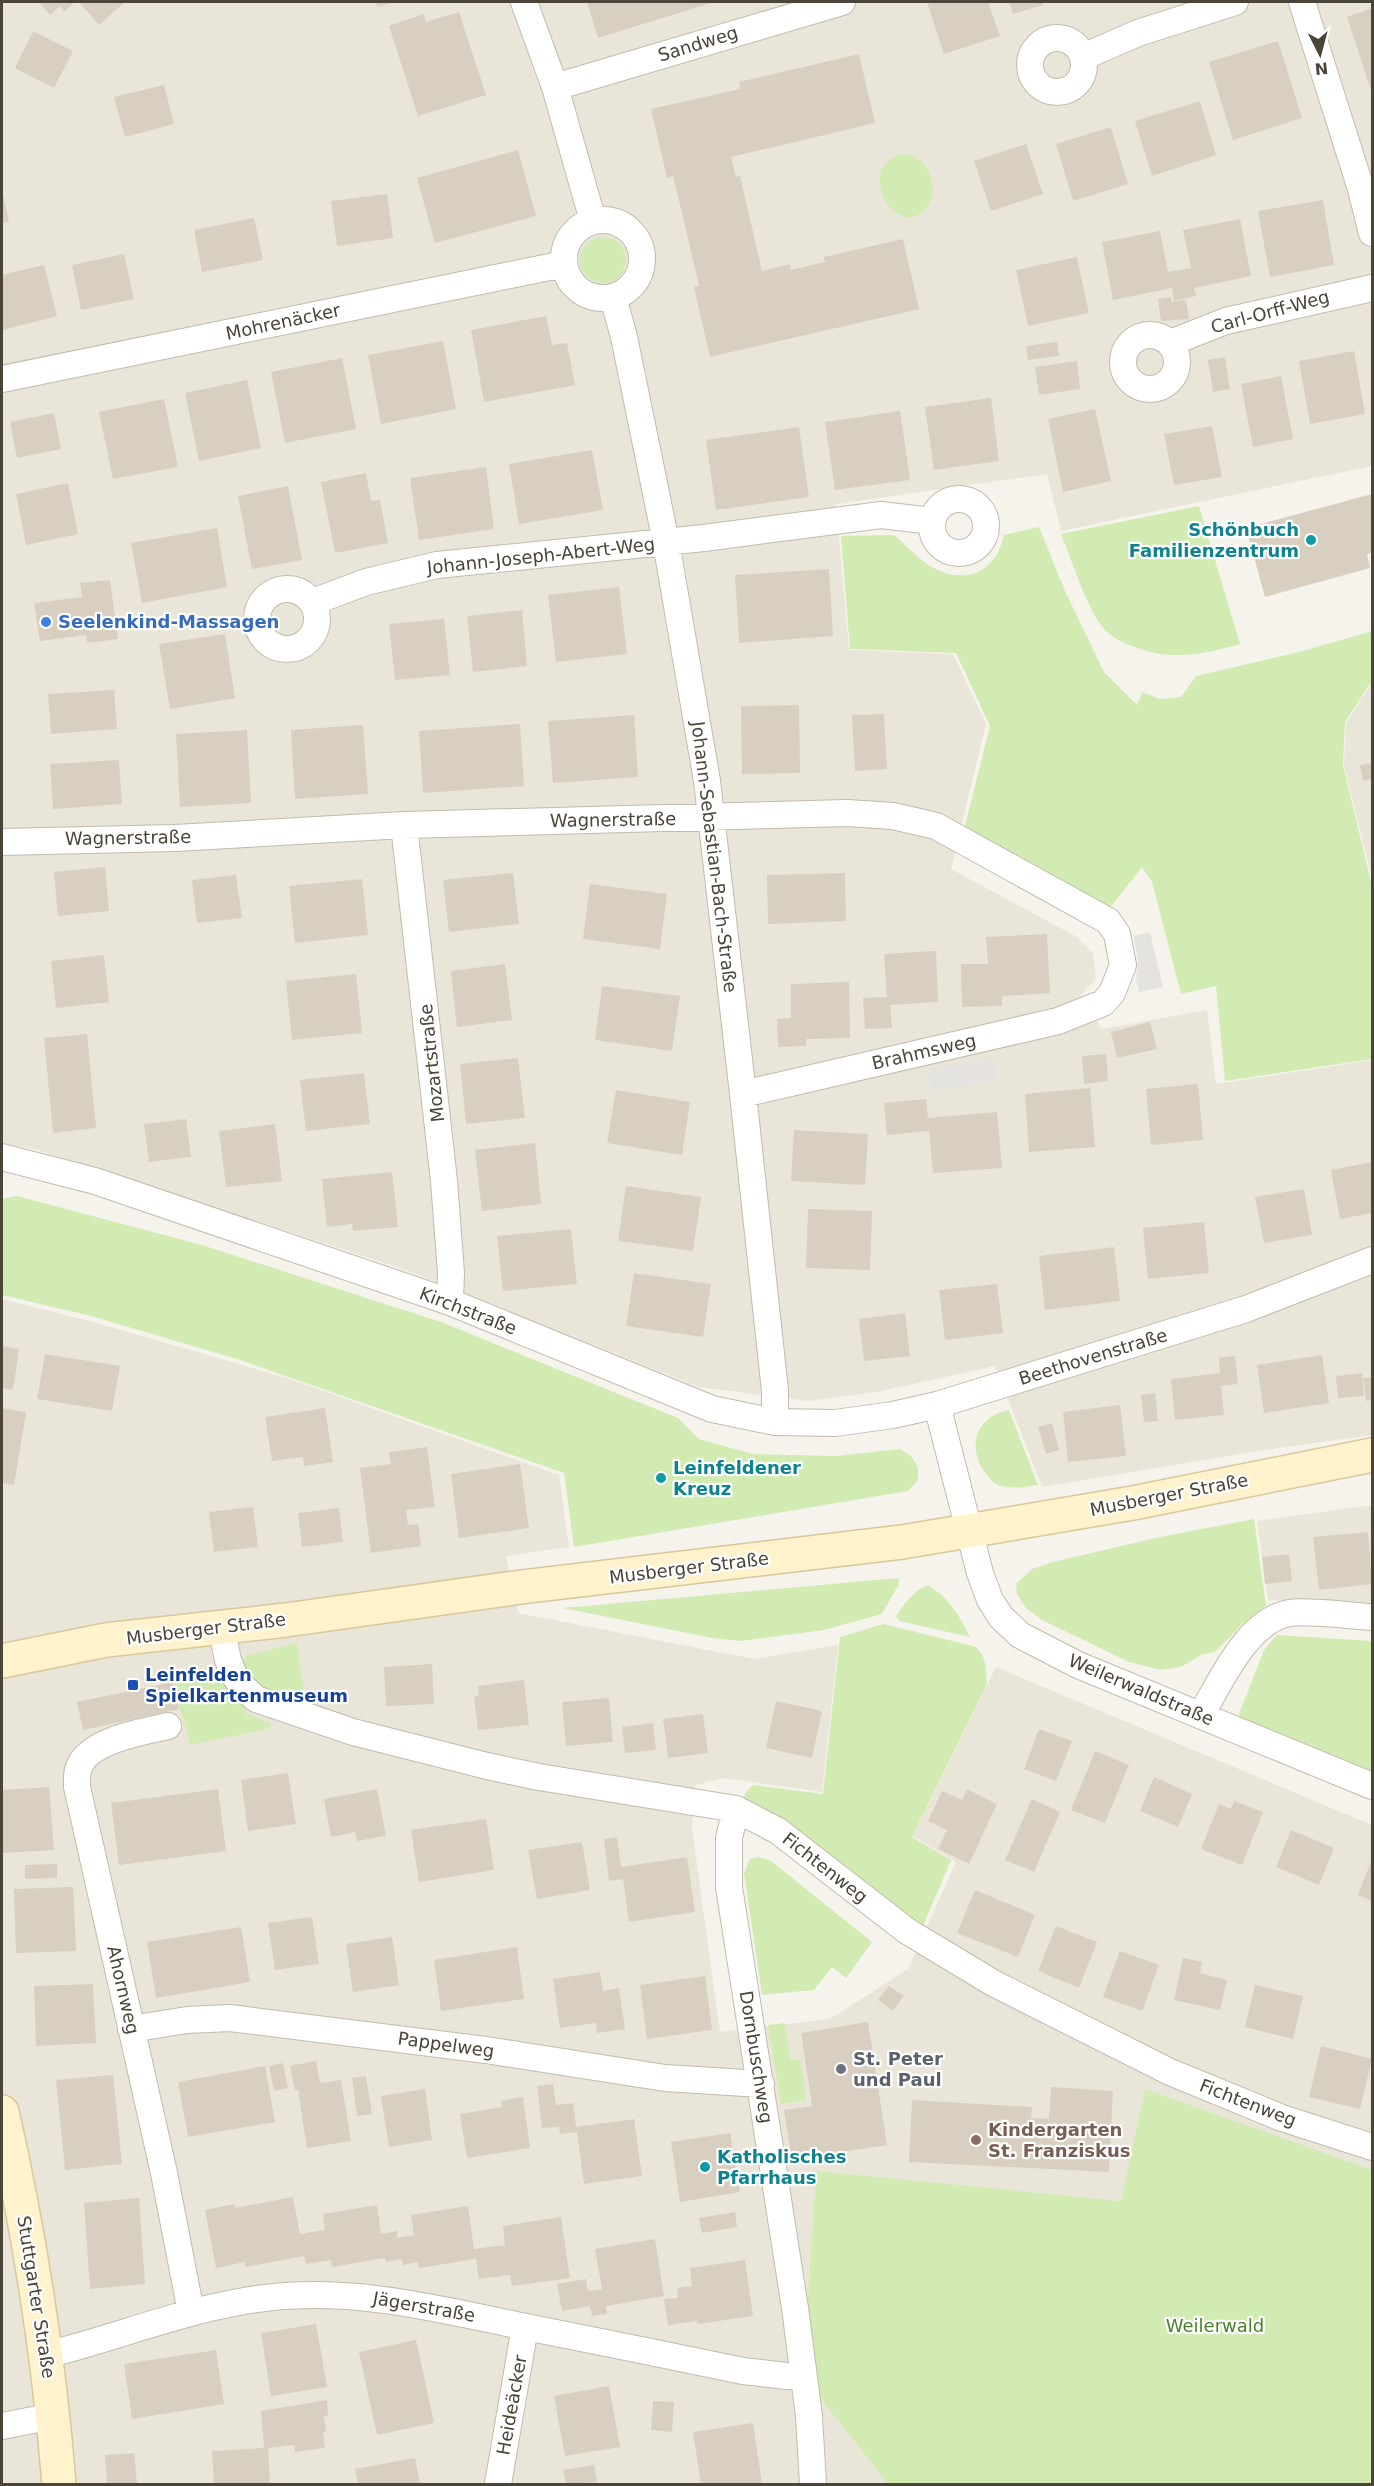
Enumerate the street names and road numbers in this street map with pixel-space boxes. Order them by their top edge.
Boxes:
street label: Sandweg [655,21,740,66]
street label: Carl-Orff-Weg [1208,286,1332,337]
street label: Mohrenäcker [224,299,343,344]
street label: Johann-Joseph-Abert-Weg [425,533,656,578]
street label: Johann-Sebastian-Bach-Straße [687,719,742,994]
street label: Wagnerstraße [550,808,676,831]
street label: Wagnerstraße [65,826,191,849]
street label: Mozartstraße [415,1003,448,1123]
street label: Brahmsweg [870,1029,978,1074]
street label: Kirchstraße [417,1282,520,1339]
street label: Beethovenstraße [1016,1324,1170,1389]
street label: Musberger Straße [1088,1469,1250,1520]
street label: Musberger Straße [608,1547,770,1588]
street label: Musberger Straße [125,1608,287,1649]
street label: Weilerwaldstraße [1065,1649,1217,1730]
street label: Fichtenweg [779,1828,872,1907]
street label: Ahornweg [103,1943,144,2036]
street label: Dornbuschweg [736,1989,777,2125]
street label: Pappelweg [396,2027,496,2062]
street label: Fichtenweg [1197,2074,1300,2131]
street label: Stuttgarter Straße [13,2214,60,2380]
street label: Jägerstraße [370,2287,477,2326]
street label: Heideäcker [492,2353,531,2457]

